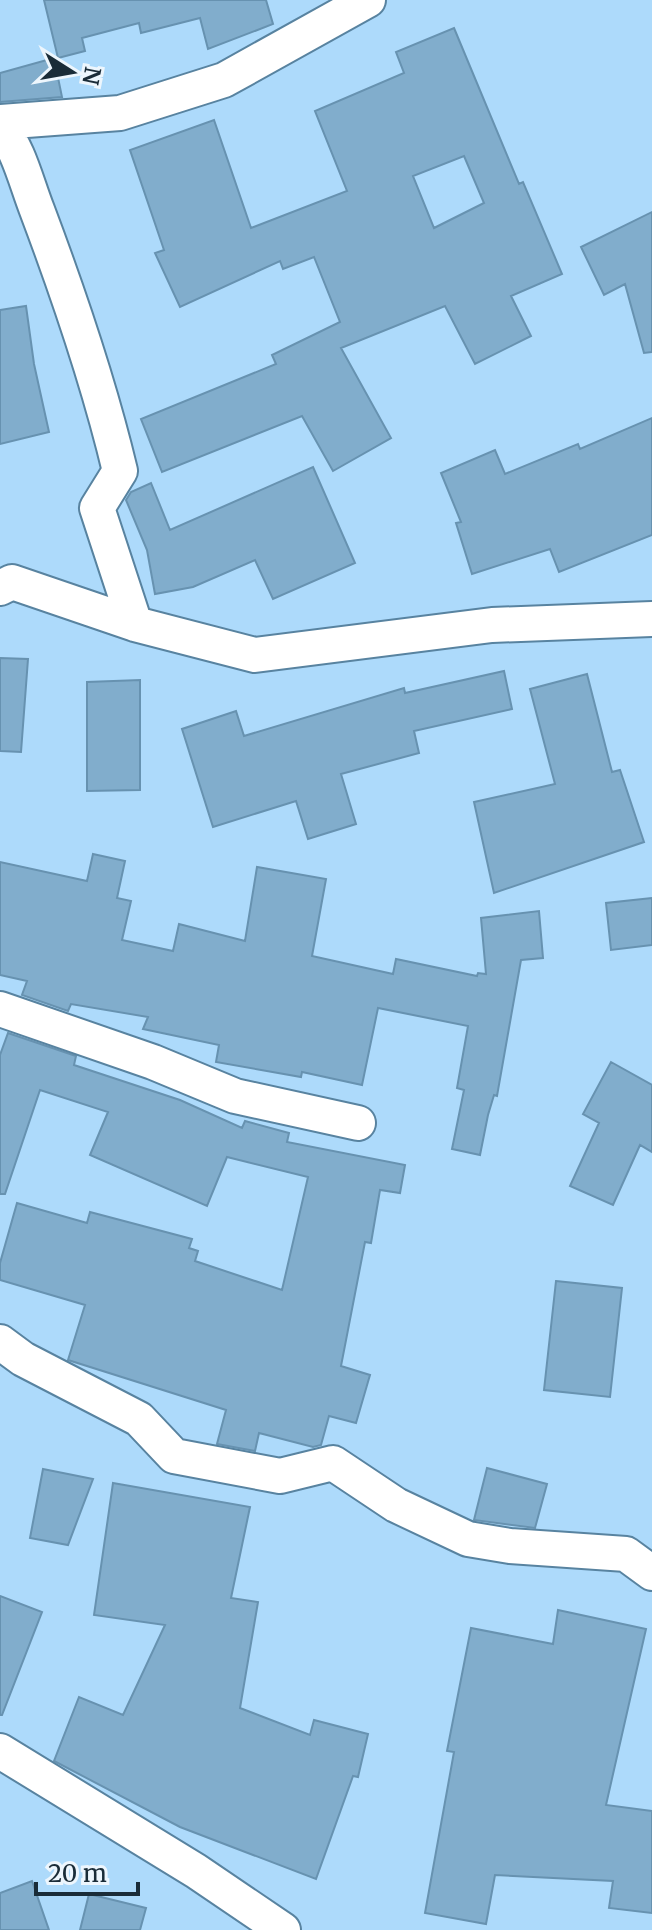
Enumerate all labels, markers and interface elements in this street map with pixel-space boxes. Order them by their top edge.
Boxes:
north arrow [32,32,112,112]
text: N [76,65,107,88]
scale bar [36,1846,138,1896]
text: 20 m [48,1858,107,1889]

